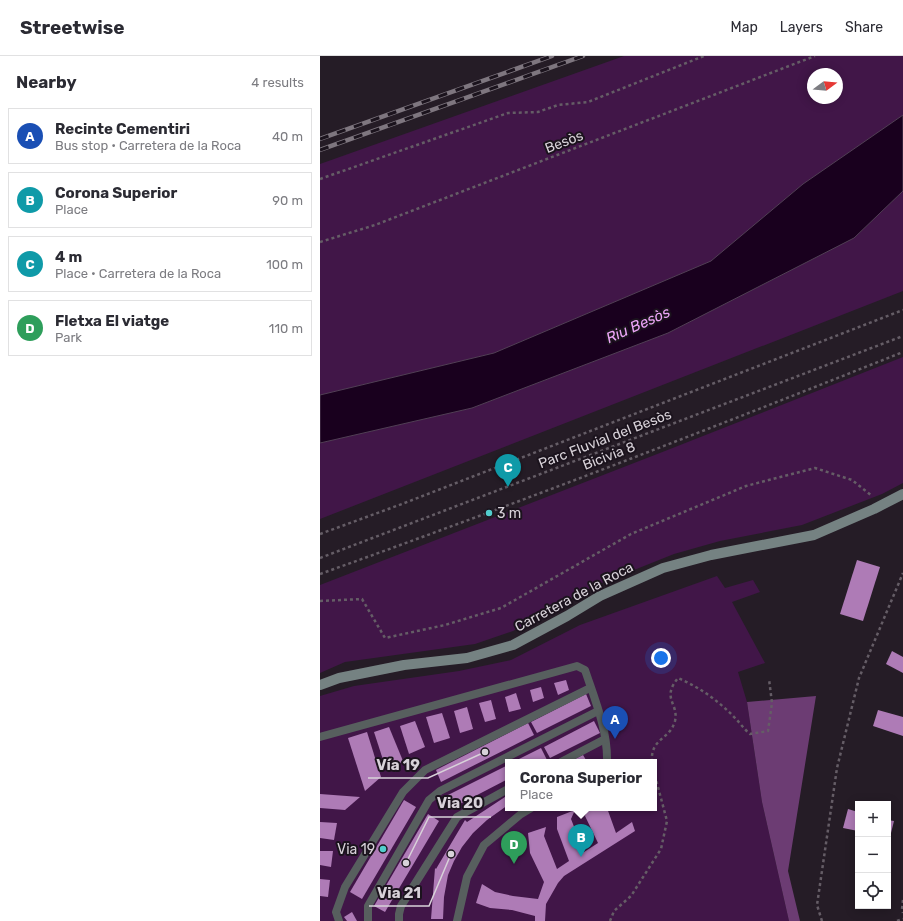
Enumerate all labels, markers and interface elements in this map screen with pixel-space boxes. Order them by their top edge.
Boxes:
text: Streetwise [20,16,125,39]
text: Map [731,19,758,36]
text: Layers [780,19,823,36]
text: Share [845,19,883,36]
north arrow [807,68,843,104]
text: Nearby [16,72,77,92]
text: 4 results [251,75,304,90]
text: Recinte Cementiri [55,120,190,138]
street label: Besòs [543,127,585,157]
text: A [25,129,35,144]
text: 40 m [272,129,303,144]
text: Bus stop · Carretera de la Roca [55,138,241,153]
text: Corona Superior [55,184,177,202]
text: B [25,193,35,208]
text: 90 m [272,193,303,208]
text: Place [55,202,88,217]
text: 4 m [55,248,82,266]
text: C [25,257,35,272]
text: 100 m [266,257,303,272]
text: Place · Carretera de la Roca [55,266,221,281]
water label: Riu Besòs [603,303,673,347]
text: Fletxa El viatge [55,312,169,330]
text: D [25,321,35,336]
text: 110 m [269,321,303,336]
text: Park [55,330,82,345]
street label: Parc Fluvial del Besòs [536,406,674,472]
street label: Bicivia 8 [580,438,638,474]
pin: C [495,454,521,487]
place label: 3 m [497,505,521,522]
marker: 3 m [484,508,494,518]
street label: Carretera de la Roca [512,559,636,635]
your location [651,648,671,668]
pin: A [602,706,628,739]
callout: Vía 19 [368,751,428,778]
text: Vía 19 [376,756,420,774]
popup [505,759,657,811]
text: Corona Superior [520,769,642,787]
text: Place [520,787,553,802]
callout: Via 20 [429,790,491,817]
text: Via 20 [437,794,483,812]
map controls [855,801,891,909]
button: + [855,801,891,837]
pin: B [568,824,594,857]
pin: D [501,831,527,864]
button: − [855,837,891,873]
place label: Via 19 [337,841,375,858]
marker: Via 19 [378,844,388,854]
button: locate [855,873,891,909]
callout: Via 21 [369,879,429,906]
text: Via 21 [377,884,421,902]

